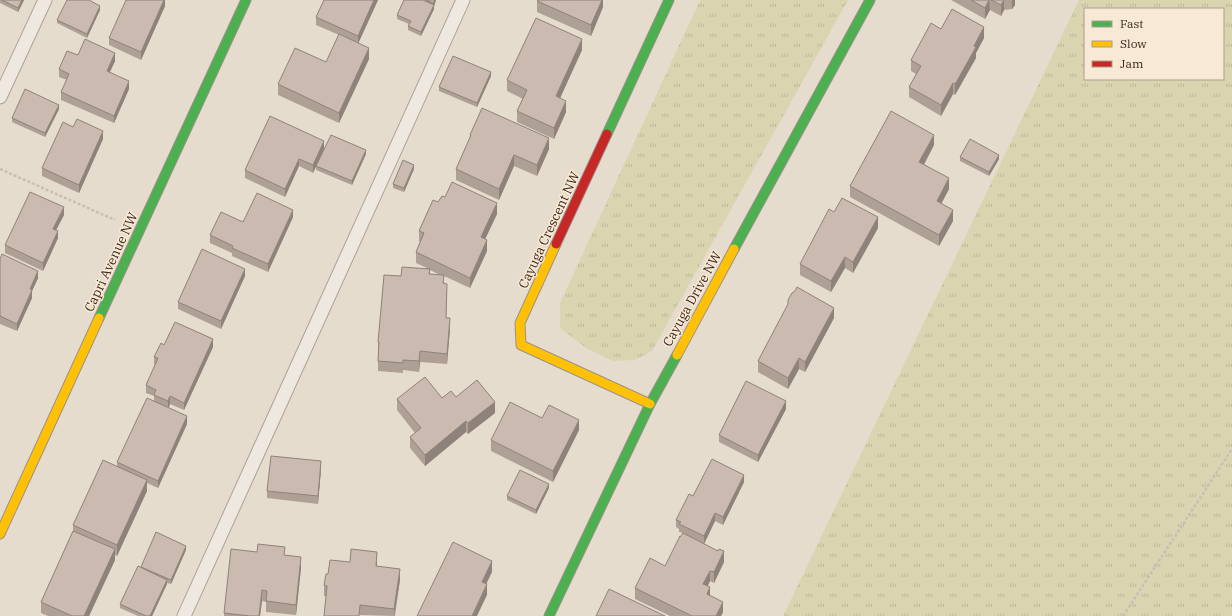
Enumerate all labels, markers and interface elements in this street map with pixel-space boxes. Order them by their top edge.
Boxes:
legend [1084,8,1224,80]
text: Fast [1120,16,1144,31]
text: Slow [1120,36,1147,51]
text: Jam [1120,56,1144,71]
street label: Cayuga Crescent NW [514,169,584,291]
street label: Capri Avenue NW [81,209,142,314]
street label: Cayuga Drive NW [659,248,725,349]

